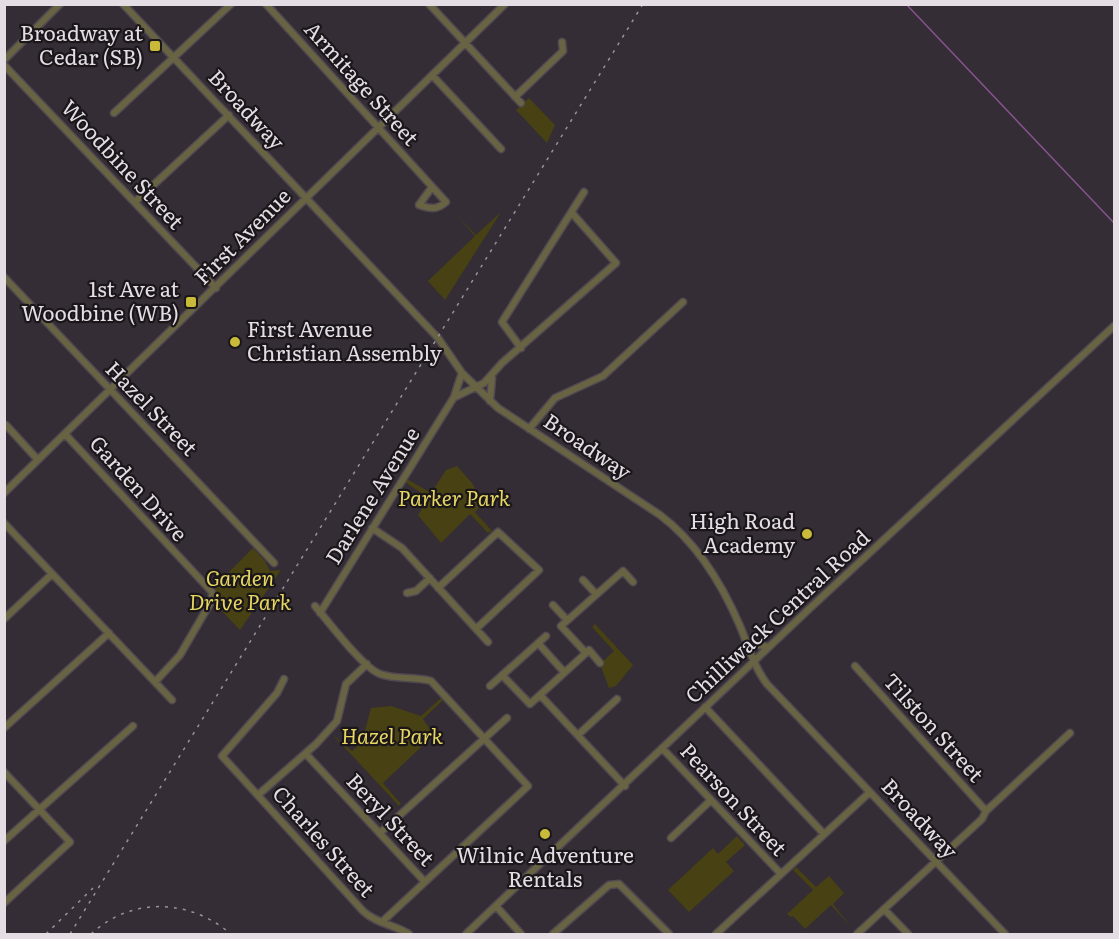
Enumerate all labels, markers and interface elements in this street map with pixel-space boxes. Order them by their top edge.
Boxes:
street label: Armitage Street [299,13,428,152]
place label: Broadway at Cedar (SB) [20,16,144,71]
marker: Broadway at Cedar (SB) [148,39,162,53]
street label: Broadway [202,61,294,156]
street label: Woodbine Street [55,92,193,235]
street label: First Avenue [186,180,297,291]
place label: 1st Ave at Woodbine (WB) [21,272,180,327]
marker: 1st Ave at Woodbine (WB) [184,295,198,309]
place label: First Avenue Christian Assembly [247,312,443,367]
marker: First Avenue Christian Assembly [228,335,242,349]
street label: Hazel Street [100,353,206,462]
street label: Broadway [538,404,639,486]
street label: Darlene Avenue [316,420,426,569]
street label: Garden Drive [84,427,196,547]
park label: Parker Park [398,481,511,512]
place label: High Road Academy [690,504,796,559]
street label: Chilliwack Central Road [677,521,876,709]
marker: High Road Academy [800,527,814,541]
park label: Garden Drive Park [189,561,292,616]
street label: Tilston Street [877,665,993,788]
park label: Hazel Park [341,719,443,750]
street label: Pearson Street [674,735,796,862]
street label: Beryl Street [341,765,444,872]
street label: Broadway [875,770,967,865]
street label: Charles Street [266,778,384,903]
marker: Wilnic Adventure Rentals [538,827,552,841]
place label: Wilnic Adventure Rentals [456,838,634,893]

